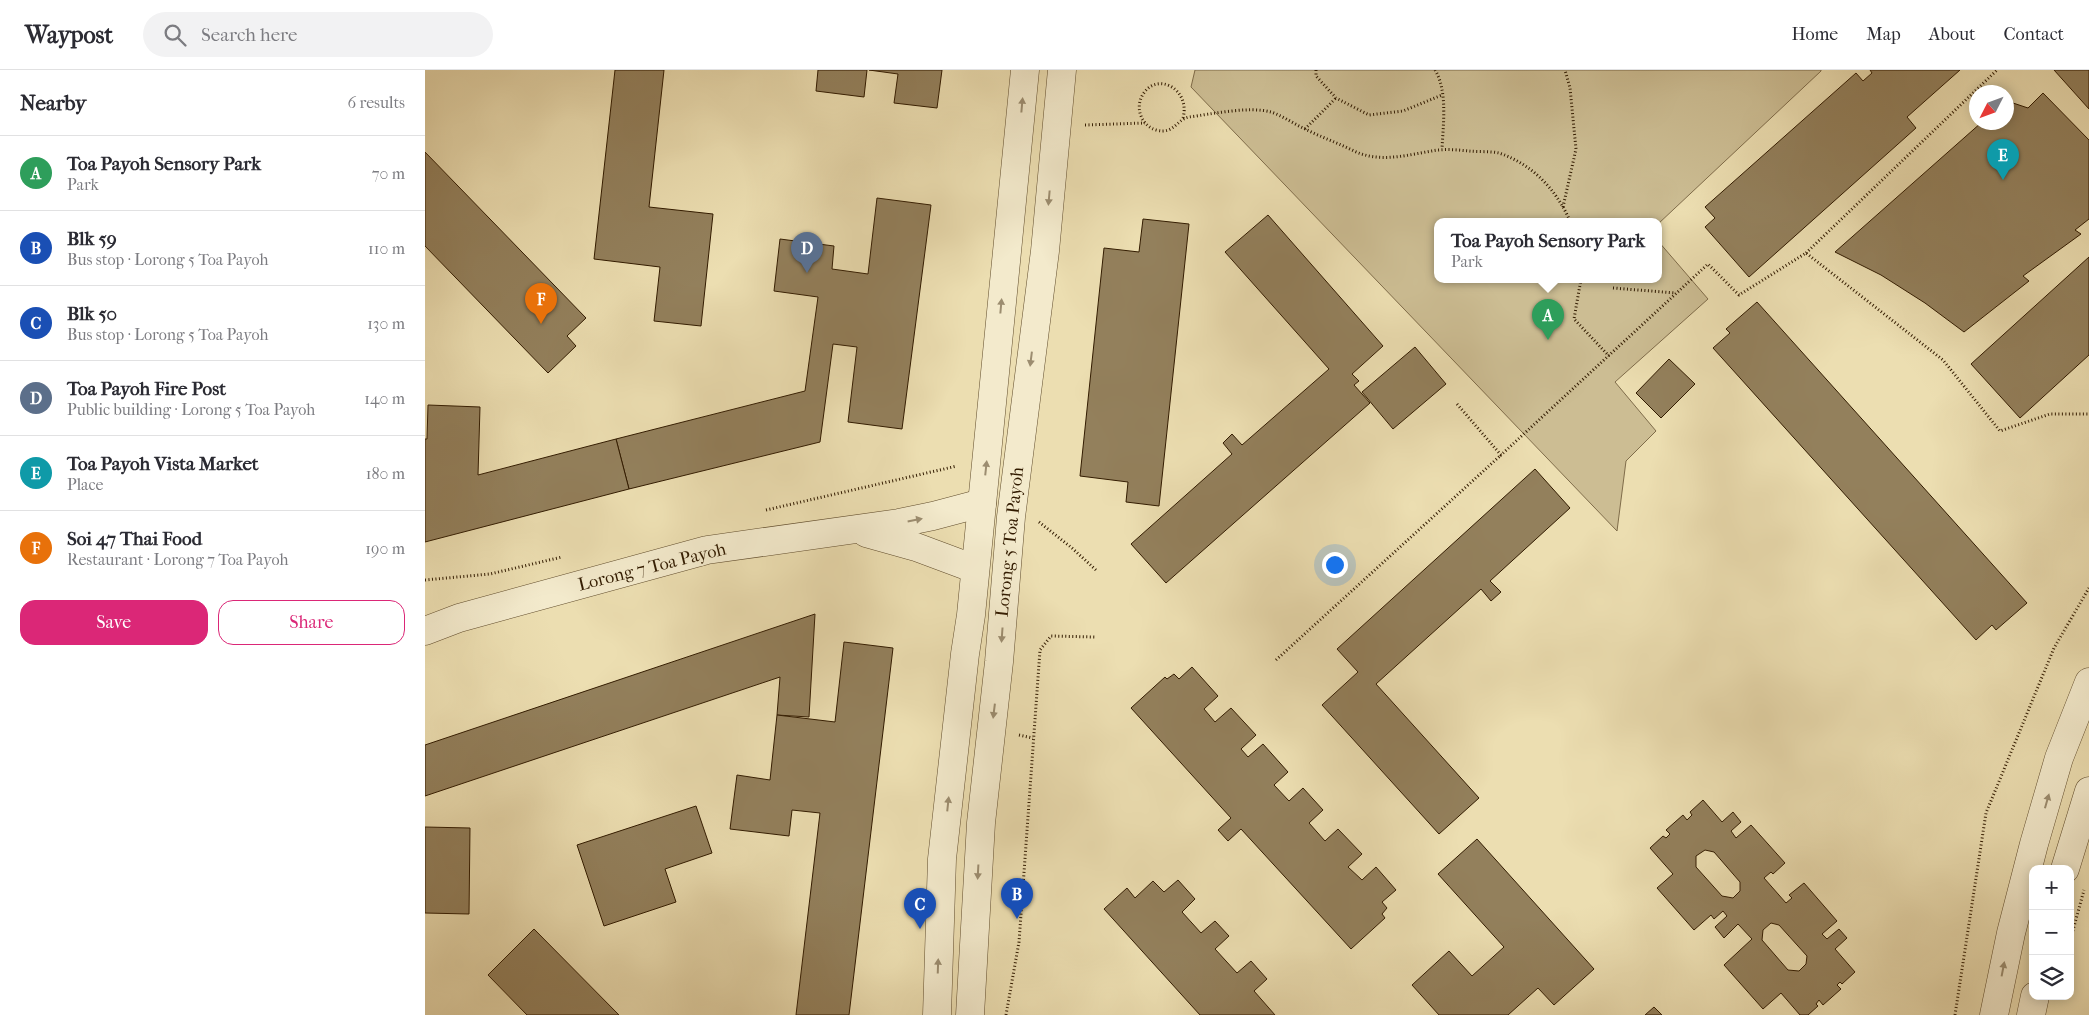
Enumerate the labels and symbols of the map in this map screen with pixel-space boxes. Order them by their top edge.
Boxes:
north arrow [1969,85,2014,130]
one-way arrow [1018,97,1026,113]
pin: E [1987,139,2019,180]
one-way arrow [1045,190,1053,206]
pin: D [791,232,823,273]
pin: F [525,283,557,324]
one-way arrow [997,298,1005,314]
pin: A [1532,299,1564,340]
one-way arrow [1027,351,1035,367]
one-way arrow [982,460,990,476]
street label: Lorong 5 Toa Payoh [992,466,1028,618]
one-way arrow [907,516,922,524]
street label: Lorong 7 Toa Payoh [576,538,728,596]
your location [1322,552,1348,578]
one-way arrow [997,627,1005,643]
one-way arrow [990,703,998,719]
one-way arrow [2043,793,2051,808]
one-way arrow [944,796,952,812]
one-way arrow [973,864,981,880]
pin: B [1001,878,1033,919]
pin: C [904,888,936,929]
one-way arrow [935,958,943,974]
one-way arrow [2000,961,2008,977]

